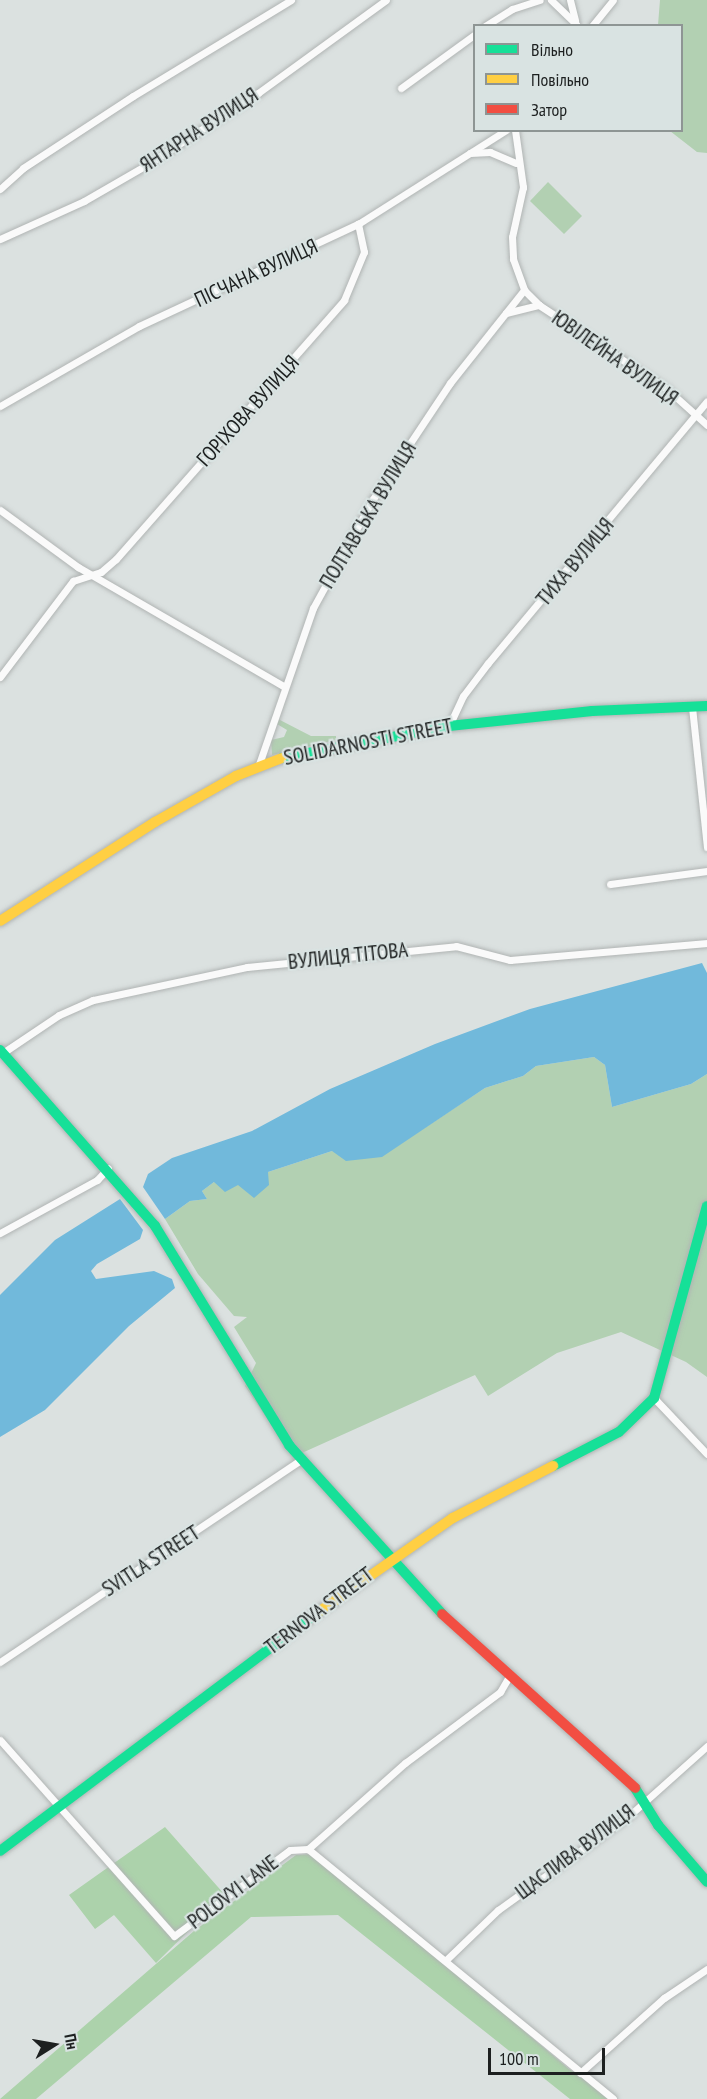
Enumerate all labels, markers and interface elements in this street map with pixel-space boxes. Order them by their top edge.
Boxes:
legend [473,24,683,132]
text: Вільно [531,38,573,61]
text: Повільно [531,68,589,91]
street label: ЯНТАРНА ВУЛИЦЯ [135,82,263,178]
text: Затор [531,98,567,121]
street label: ПІСЧАНА ВУЛИЦЯ [190,233,322,313]
street label: ЮВІЛЕЙНА ВУЛИЦЯ [547,305,683,411]
street label: ГОРІХОВА ВУЛИЦЯ [191,350,305,472]
street label: ПОЛТАВСЬКА ВУЛИЦЯ [314,437,422,593]
street label: ТИХА ВУЛИЦЯ [531,513,619,611]
street label: SOLIDARNOSTI STREET [282,713,454,771]
street label: ВУЛИЦЯ ТІТОВА [286,937,410,975]
street label: SVITLA STREET [97,1520,205,1602]
street label: TERNOVA STREET [260,1562,378,1660]
street label: ЩАСЛИВА ВУЛИЦЯ [510,1799,640,1905]
street label: POLOVYI LANE [183,1850,283,1934]
north arrow [24,2015,84,2075]
text: Пн [60,2032,83,2051]
scale bar [491,2036,608,2074]
text: 100 m [499,2047,539,2070]

